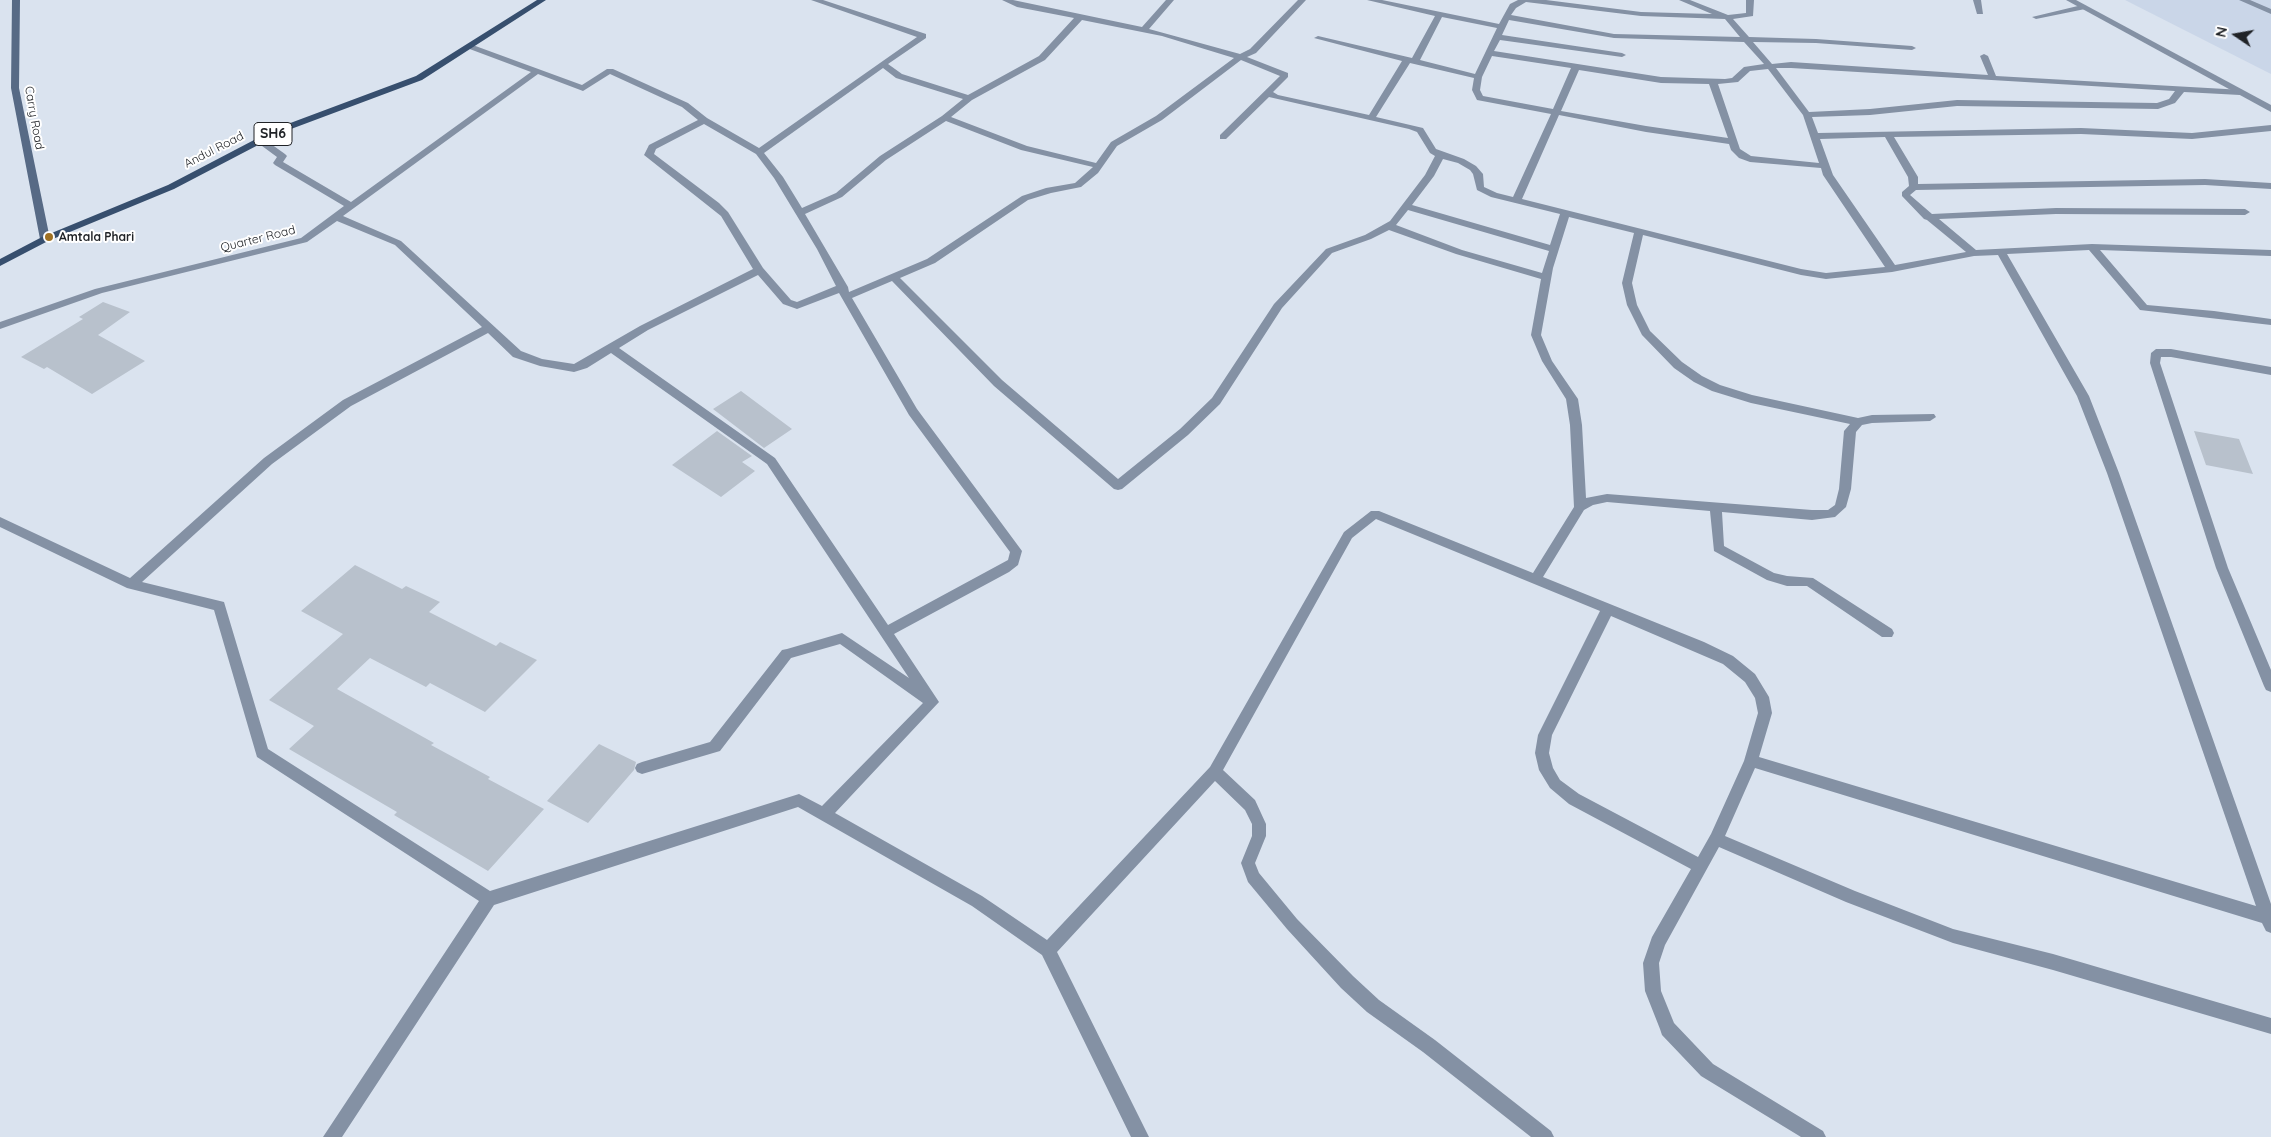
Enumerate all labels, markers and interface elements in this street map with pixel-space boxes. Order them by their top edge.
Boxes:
north arrow [2211,10,2261,60]
text: N [2211,25,2231,39]
street label: Carry Road [21,85,47,151]
road number: SH6 [254,122,292,146]
street label: Andul Road [182,129,246,171]
street label: Quarter Road [219,223,297,255]
place label: Amtala Phari [59,230,134,244]
marker: Amtala Phari [43,231,55,243]

